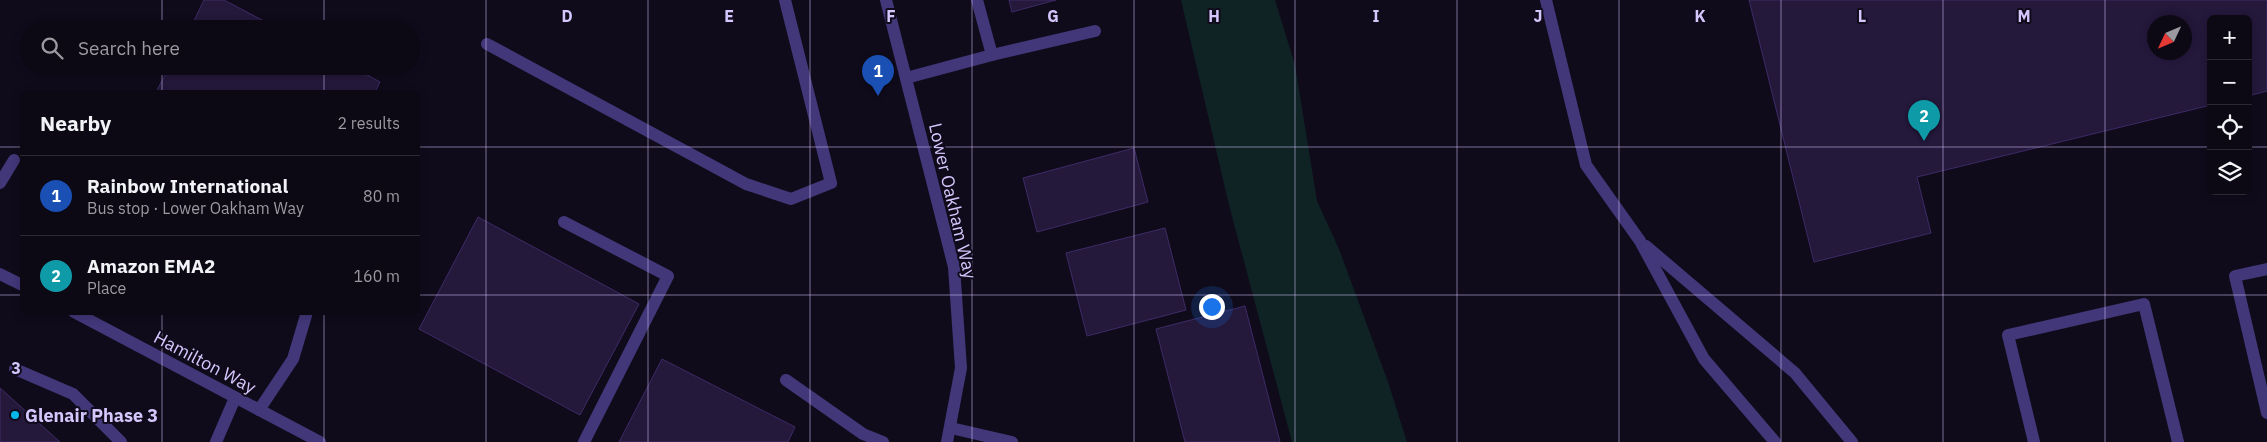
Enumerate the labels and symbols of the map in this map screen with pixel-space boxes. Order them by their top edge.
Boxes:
text: D [561,6,573,26]
text: E [724,6,734,26]
text: F [886,6,896,26]
text: G [1047,6,1059,26]
text: H [1208,6,1220,26]
text: I [1373,6,1380,26]
text: J [1534,6,1542,26]
text: K [1694,6,1706,26]
text: L [1858,6,1866,26]
text: M [2017,6,2031,26]
north arrow [2147,15,2192,60]
pin: 1 [862,55,894,96]
pin: 2 [1908,100,1940,141]
street label: Lower Oakham Way [924,121,982,281]
your location [1199,294,1225,320]
street label: Hamilton Way [150,325,260,399]
text: 3 [11,358,21,378]
place label: Glenair Phase 3 [25,404,158,427]
marker: Glenair Phase 3 [9,409,21,421]

